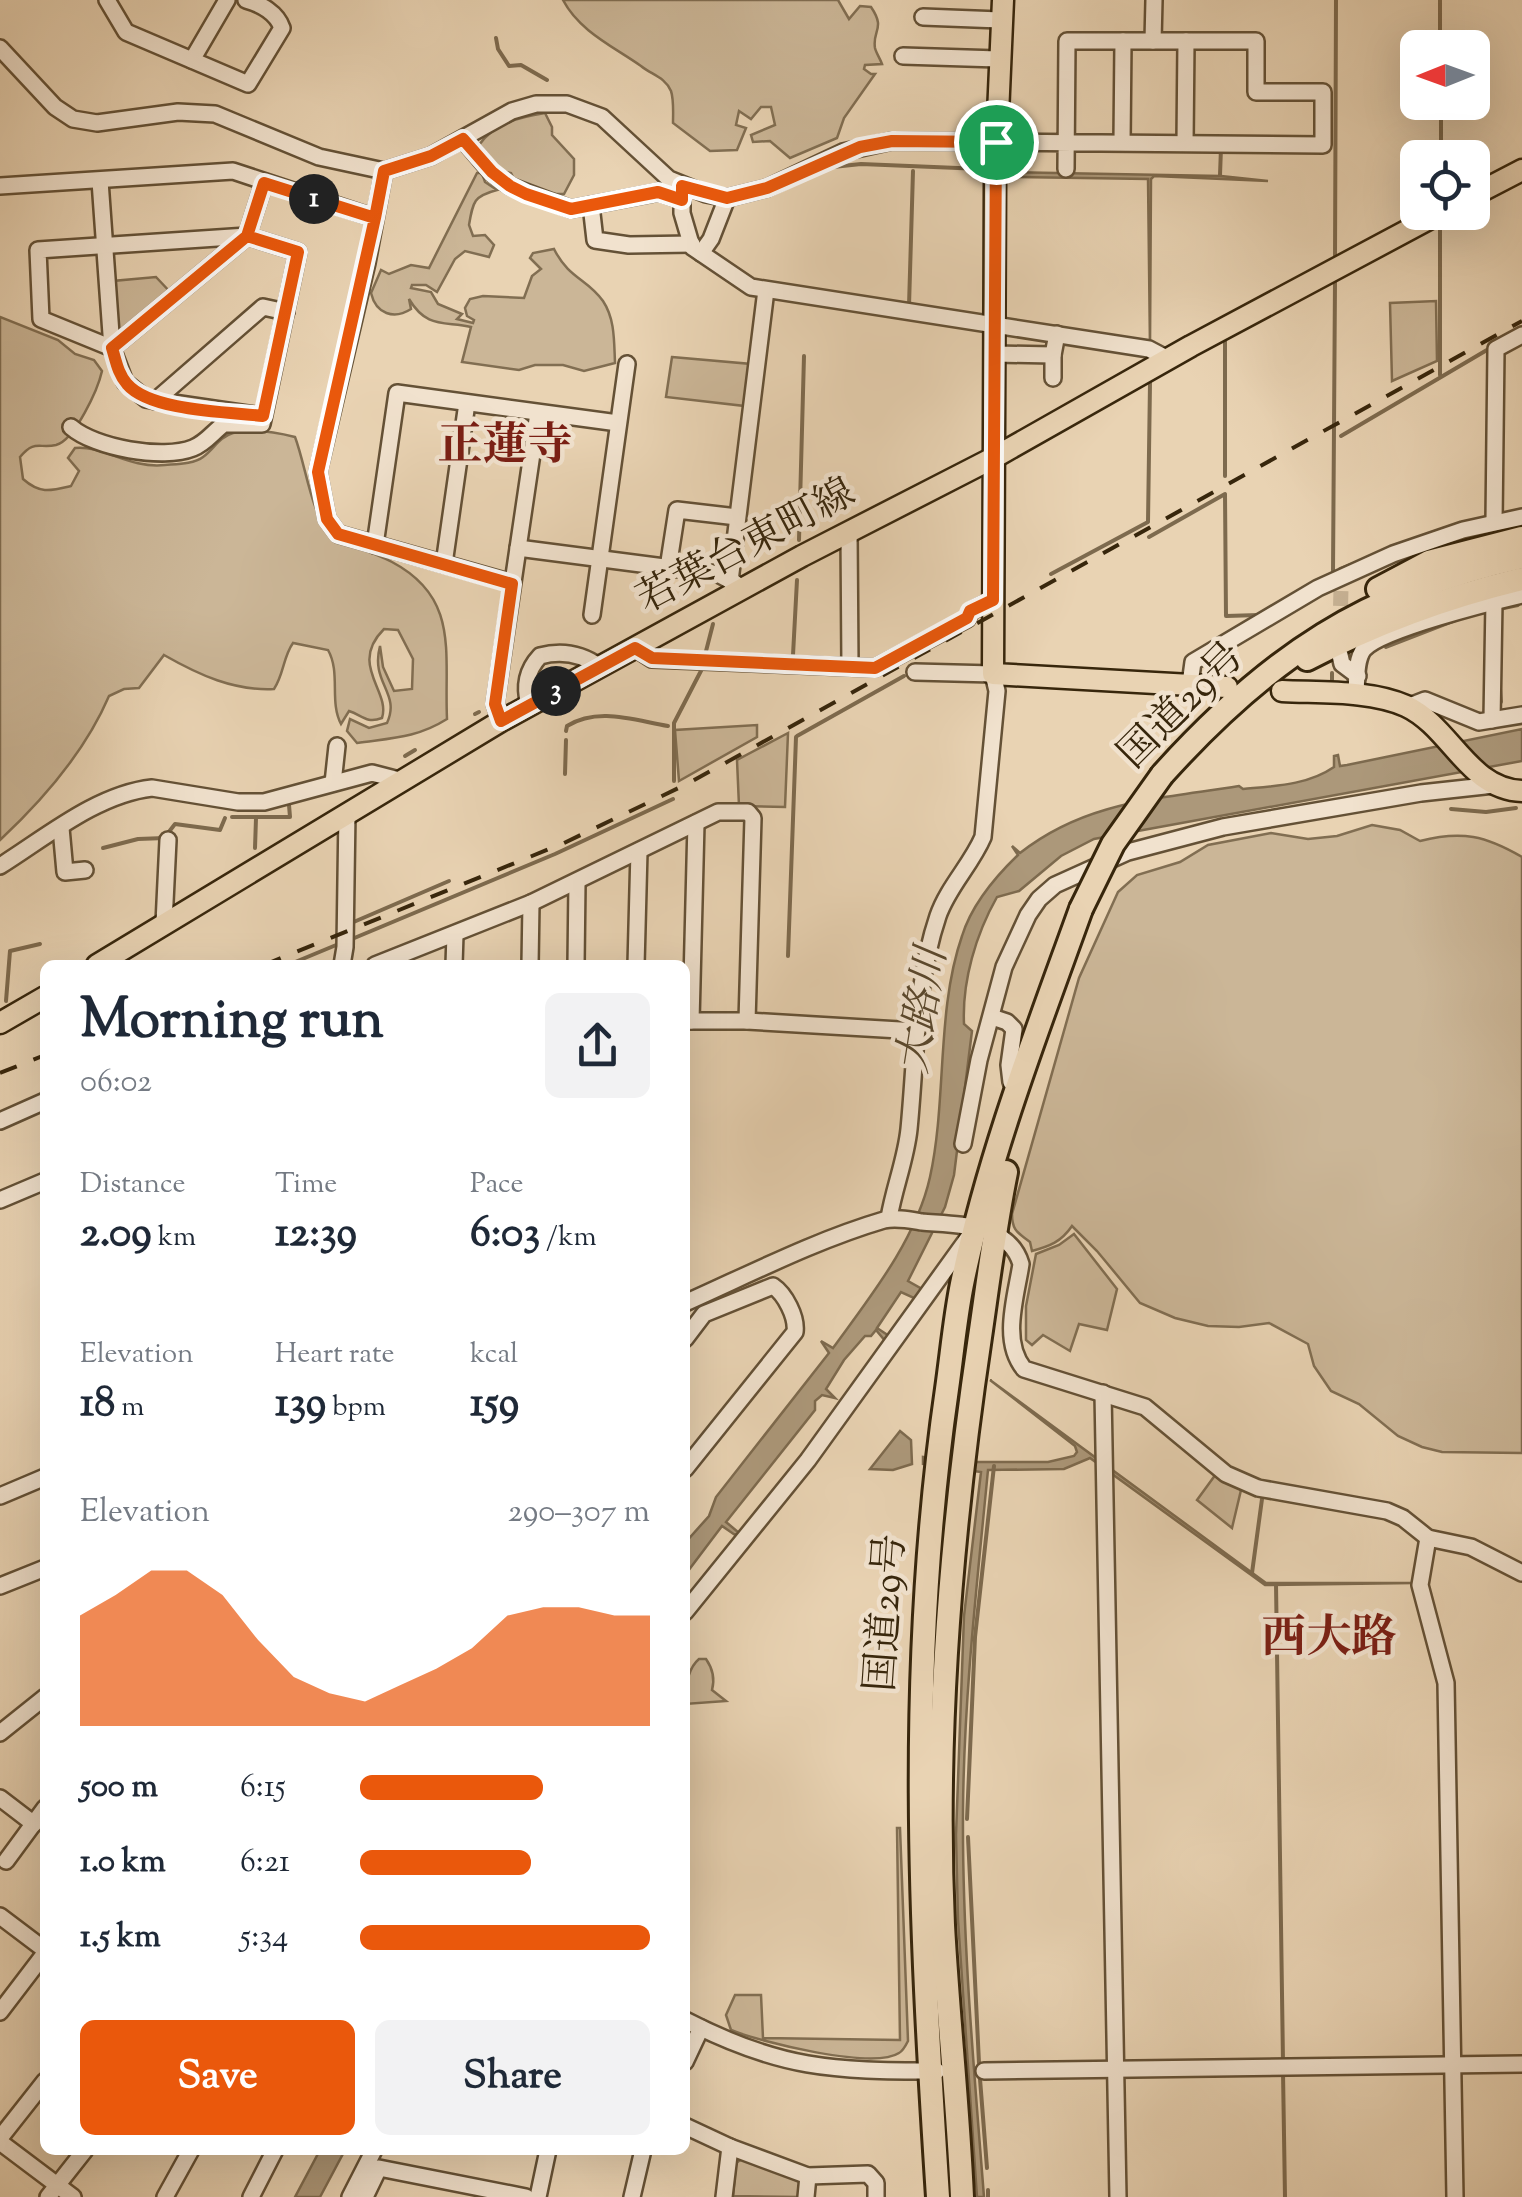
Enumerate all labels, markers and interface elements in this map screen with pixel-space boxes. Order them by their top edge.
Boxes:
north arrow [1400,30,1490,120]
map controls [1400,30,1490,230]
pin [954,100,1039,185]
icon: arrive [969,115,1024,170]
button: locate [1400,140,1490,230]
pin: 1 [289,174,339,224]
text: 1 [309,179,319,219]
district label: 正蓮寺 [437,416,573,481]
street label: 若葉台東町線 [628,466,866,630]
street label: 国道29号 [1107,631,1259,783]
pin: 3 [531,666,581,716]
text: 3 [550,671,562,711]
water label: 大路川 [886,940,965,1078]
text: Morning run [80,983,384,1062]
button: share [545,993,650,1098]
text: 06:02 [80,1060,152,1106]
text: Distance [80,1165,186,1205]
text: Time [275,1165,337,1205]
text: Pace [470,1165,524,1205]
text: 2.09 [80,1205,152,1265]
text: 12:39 [275,1205,357,1265]
text: 6:03 [470,1205,540,1265]
text: km [152,1218,196,1258]
text: /km [540,1218,597,1258]
text: Elevation [80,1335,194,1375]
text: Heart rate [275,1335,395,1375]
text: kcal [470,1335,518,1375]
text: 18 [80,1375,115,1435]
text: 139 [275,1375,326,1435]
text: 159 [470,1375,519,1435]
text: m [115,1388,144,1428]
text: bpm [326,1388,386,1428]
text: Elevation [80,1490,210,1536]
text: 290–307 m [508,1490,650,1536]
street label: 国道29号 [854,1532,922,1694]
district label: 西大路 [1261,1608,1397,1673]
text: 500 m [80,1765,158,1811]
text: 6:15 [240,1765,286,1811]
text: 1.0 km [80,1840,166,1886]
text: 6:21 [240,1840,290,1886]
text: 1.5 km [80,1915,161,1961]
text: 5:34 [240,1915,288,1961]
button: Save [80,2020,355,2135]
button: Share [375,2020,650,2135]

